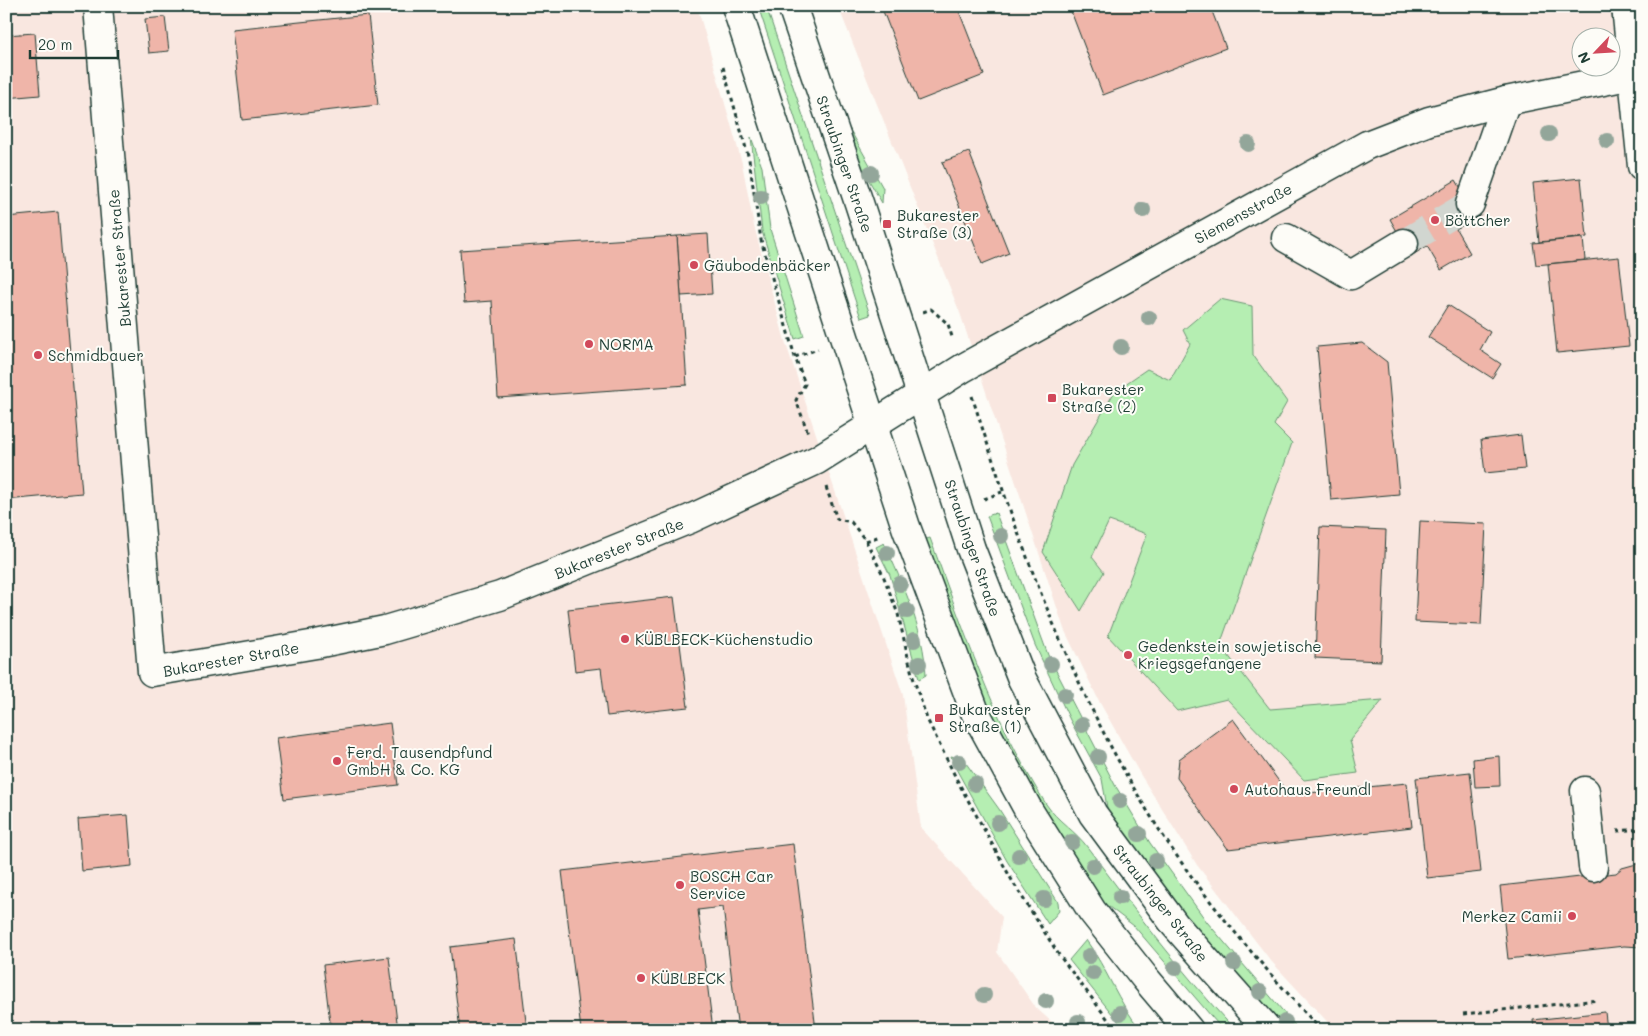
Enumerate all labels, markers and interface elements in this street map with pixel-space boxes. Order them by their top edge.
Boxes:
scale bar [30,28,118,60]
north arrow [1570,28,1620,78]
text: 20 m [38,34,72,54]
text: N [1573,49,1595,67]
street label: Straubinger Straße [812,93,878,235]
street label: Siemensstraße [1191,178,1295,248]
street label: Bukarester Straße [103,188,135,328]
place label: Bukarester Straße (3) [897,205,979,242]
place label: Böttcher [1445,210,1511,230]
marker: Böttcher [1429,214,1441,226]
marker: Bukarester Straße (3) [881,218,893,230]
place label: Gäubodenbäcker [704,255,831,275]
marker: Gäubodenbäcker [688,259,700,271]
place label: NORMA [599,334,654,354]
marker: NORMA [583,338,595,350]
place label: Schmidbauer [48,345,144,365]
marker: Schmidbauer [32,349,44,361]
place label: Bukarester Straße (2) [1062,379,1144,416]
marker: Bukarester Straße (2) [1046,392,1058,404]
street label: Straubinger Straße [940,477,1006,619]
street label: Bukarester Straße [551,513,687,583]
place label: KÜBLBECK-Küchenstudio [635,629,813,649]
marker: KÜBLBECK-Küchenstudio [619,633,631,645]
place label: Gedenkstein sowjetische Kriegsgefangene [1138,636,1322,673]
street label: Bukarester Straße [161,637,301,681]
marker: Gedenkstein sowjetische Kriegsgefangene [1122,649,1134,661]
place label: Bukarester Straße (1) [949,699,1031,736]
marker: Bukarester Straße (1) [933,712,945,724]
place label: Ferd. Tausendpfund GmbH & Co. KG [347,742,492,779]
marker: Ferd. Tausendpfund GmbH & Co. KG [331,755,343,767]
place label: Autohaus Freundl [1244,779,1371,799]
marker: Autohaus Freundl [1228,783,1240,795]
street label: Straubinger Straße [1109,840,1213,966]
place label: BOSCH Car Service [690,866,773,903]
marker: BOSCH Car Service [674,879,686,891]
place label: Merkez Camii [1462,906,1562,926]
marker: Merkez Camii [1566,910,1578,922]
place label: KÜBLBECK [651,968,725,988]
marker: KÜBLBECK [635,972,647,984]

